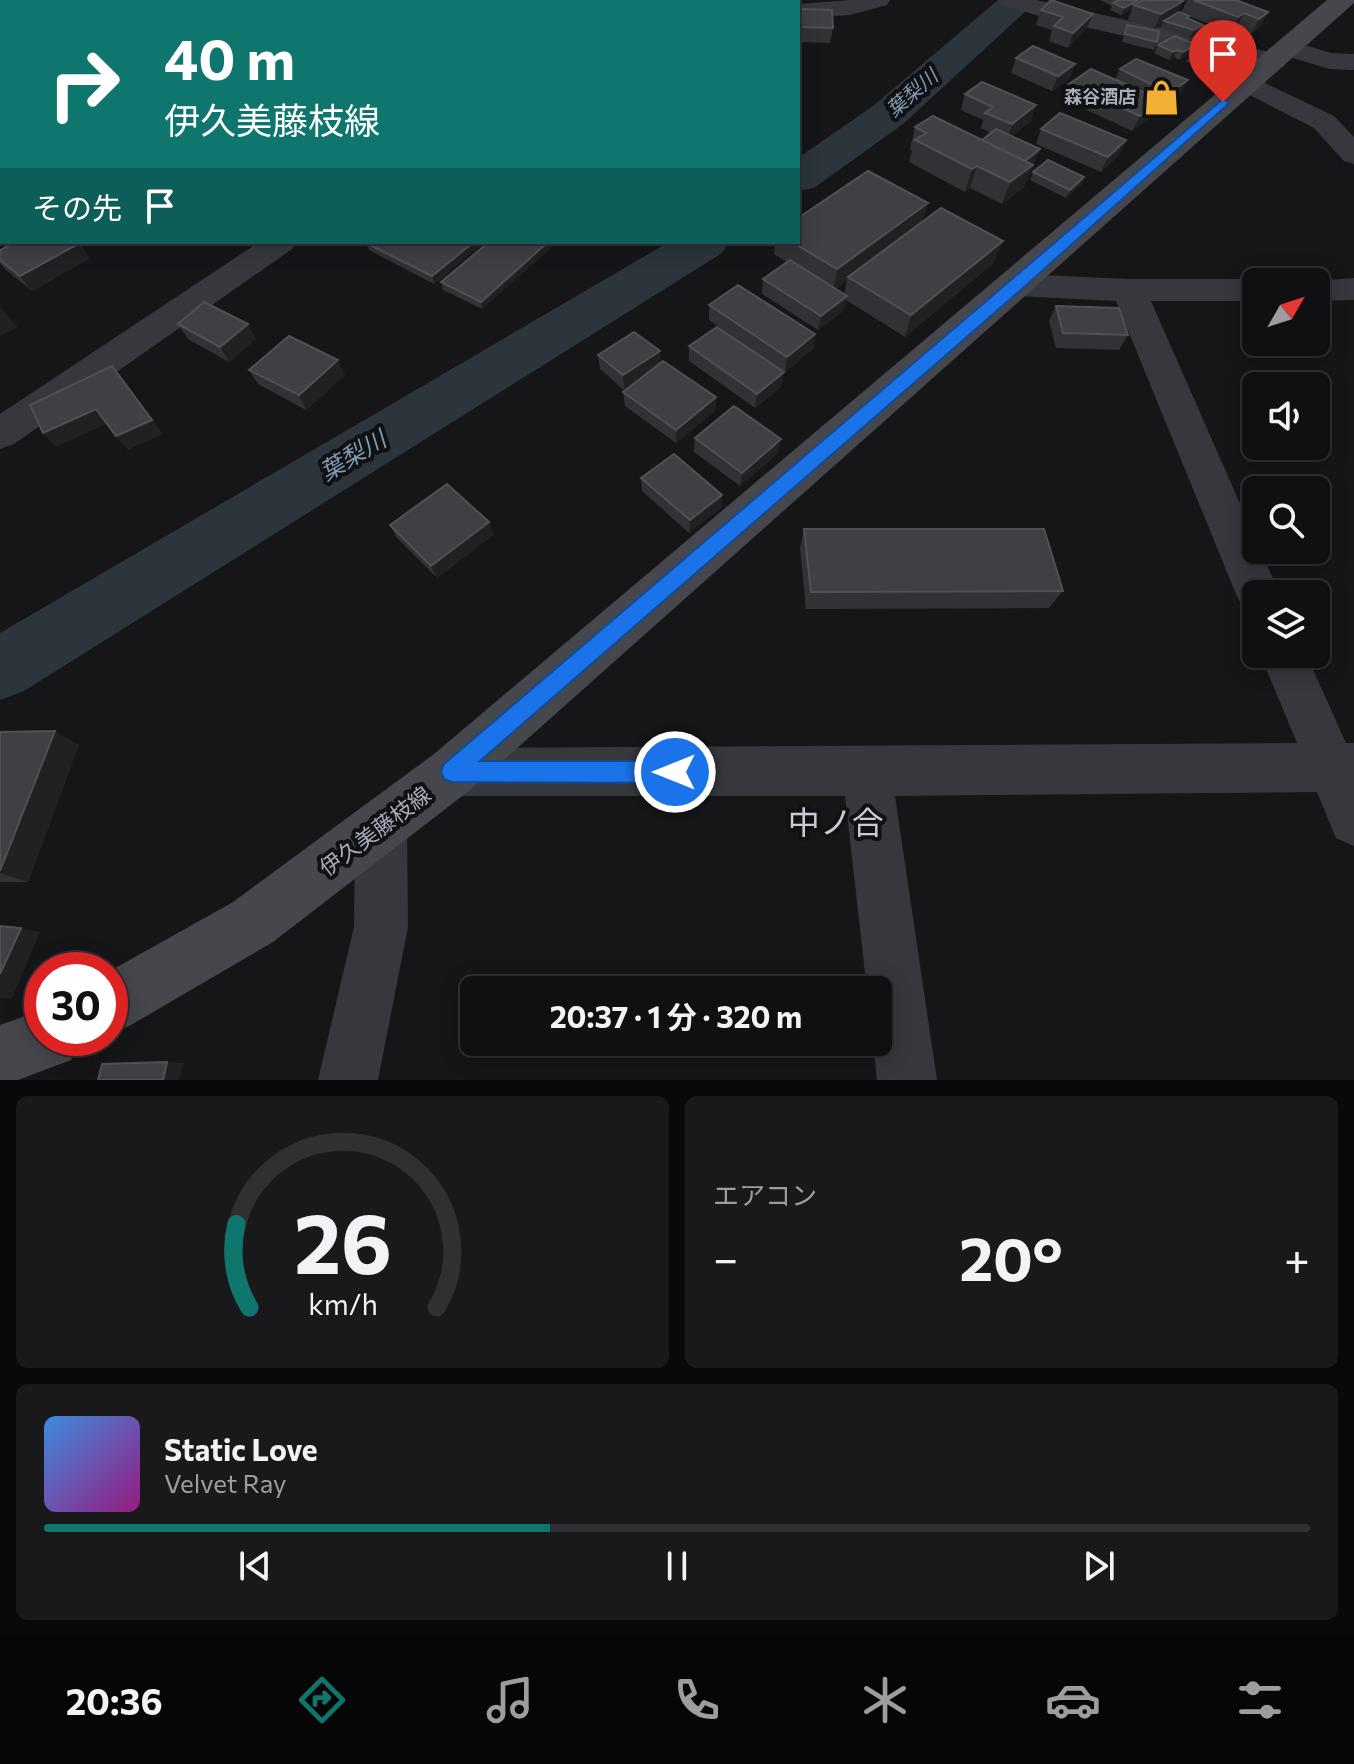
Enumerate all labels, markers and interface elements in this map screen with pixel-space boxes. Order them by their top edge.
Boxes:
pin [1189,20,1257,102]
text: 40 m [164,23,295,92]
icon: right [32,32,136,136]
icon: arrive [1201,32,1245,76]
water label: 葉梨川 [881,62,943,121]
shop icon: 森谷酒店 [1143,78,1181,116]
place label: 森谷酒店 [1064,85,1136,107]
text: 伊久美藤枝線 [164,97,380,141]
icon: arrive [138,184,182,228]
text: その先 [32,188,122,225]
north arrow [1242,268,1330,356]
map controls [1242,268,1330,668]
button: sound [1242,372,1330,460]
water label: 葉梨川 [314,422,393,486]
button: search [1242,476,1330,564]
button: layers [1242,580,1330,668]
position arrow [633,730,717,814]
street label: 伊久美藤枝線 [314,780,436,881]
district label: 中ノ合 [788,801,884,841]
speed limit sign: 30 [24,952,128,1056]
text: 20:37 · 1 分 · 320 m [550,997,802,1034]
text: エアコン [713,1179,817,1210]
text: 26 [293,1189,392,1291]
text: 20° [959,1220,1063,1293]
text: − [713,1230,738,1284]
text: + [1284,1230,1310,1284]
text: km/h [308,1286,377,1321]
text: Static Love [164,1430,318,1467]
text: Velvet Ray [164,1467,287,1498]
icon: previous [233,1544,277,1588]
icon: pause [655,1544,699,1588]
icon: next [1077,1544,1121,1588]
icon: directions [294,1672,350,1728]
icon: music [482,1672,538,1728]
icon: phone [669,1672,725,1728]
icon: climate [857,1672,913,1728]
icon: car [1045,1672,1101,1728]
icon: filters [1232,1672,1288,1728]
text: 20:36 [66,1678,163,1722]

